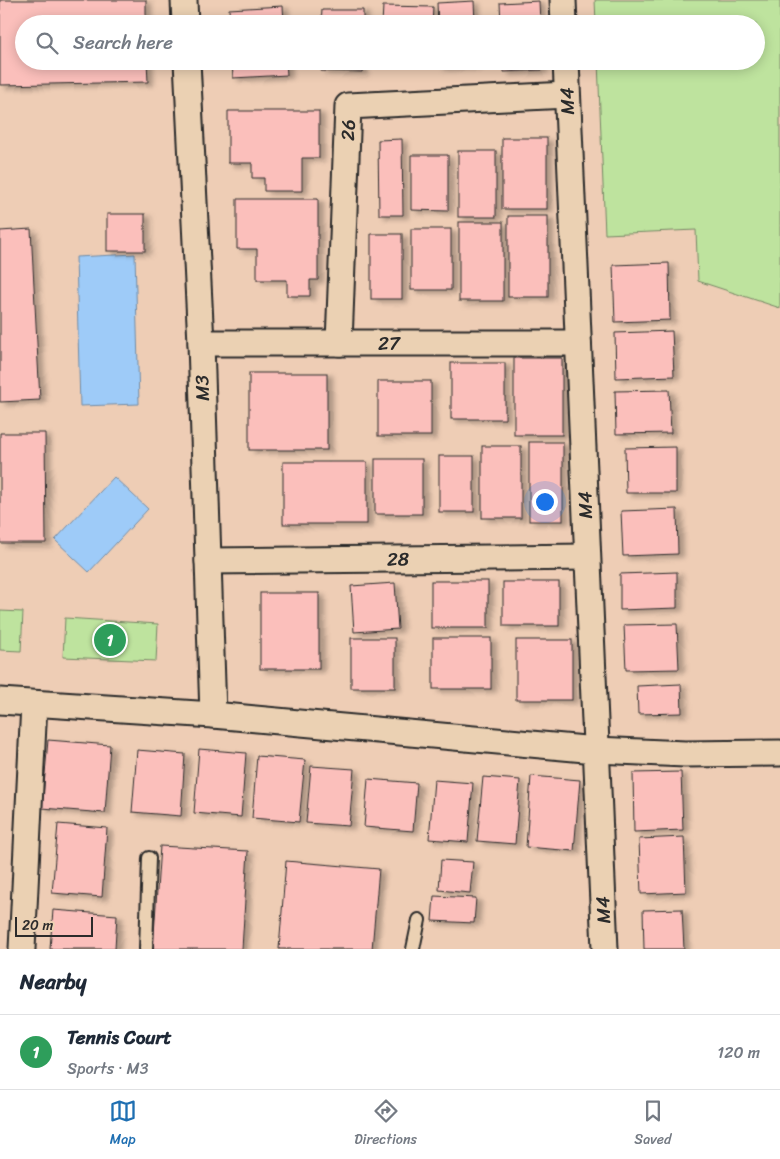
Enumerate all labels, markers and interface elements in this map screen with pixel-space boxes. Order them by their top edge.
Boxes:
search box [15,15,765,70]
text: Search here [73,26,173,59]
icon: search [33,29,61,57]
street label: M4 [550,87,584,115]
street label: 26 [331,119,365,141]
street label: 27 [378,327,401,360]
street label: M3 [185,374,219,402]
your location [532,489,558,515]
street label: M4 [568,491,602,519]
street label: 28 [387,542,410,576]
pin: 1 [94,621,126,659]
street label: M4 [586,895,620,925]
text: 20 m [22,913,53,938]
scale bar [15,914,92,937]
text: Nearby [20,963,86,1001]
text: Tennis Court [67,1021,172,1054]
text: 1 [33,1038,39,1067]
text: 120 m [717,1038,760,1067]
text: Sports · M3 [67,1054,148,1083]
tab: Map [109,1097,137,1152]
tab: Directions [354,1097,417,1152]
tab: Saved [634,1097,671,1152]

